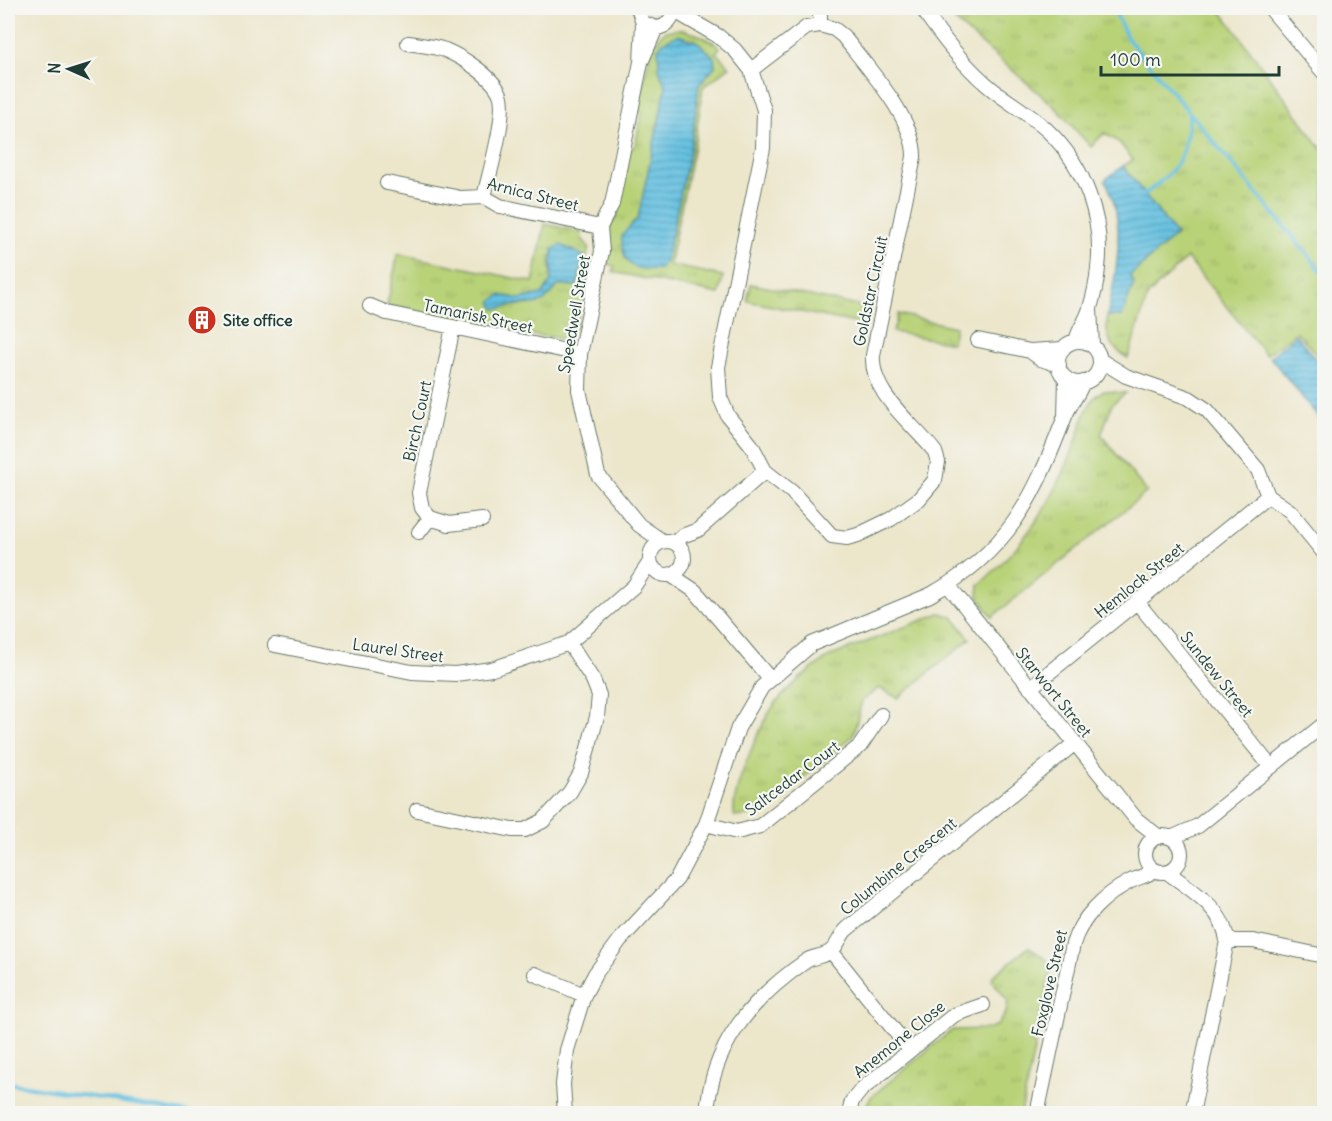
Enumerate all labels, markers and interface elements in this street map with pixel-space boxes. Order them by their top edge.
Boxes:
north arrow [39,39,99,99]
scale bar [1101,39,1280,77]
text: 100 m [1110,48,1161,71]
text: N [44,62,64,74]
street label: Arnica Street [485,173,581,215]
street label: Goldstar Circuit [849,233,892,348]
street label: Speedwell Street [554,253,594,375]
street label: Tamarisk Street [421,295,535,338]
building icon: Site office [186,304,218,336]
place label: Site office [223,310,293,330]
street label: Birch Court [399,378,435,463]
street label: Hemlock Street [1090,537,1188,622]
street label: Sundew Street [1176,627,1258,721]
street label: Laurel Street [351,634,445,666]
street label: Starwort Street [1012,643,1097,741]
street label: Saltcedar Court [741,736,844,820]
street label: Columbine Crescent [836,813,961,919]
street label: Foxglove Street [1027,927,1071,1038]
street label: Anemone Close [849,996,949,1082]

